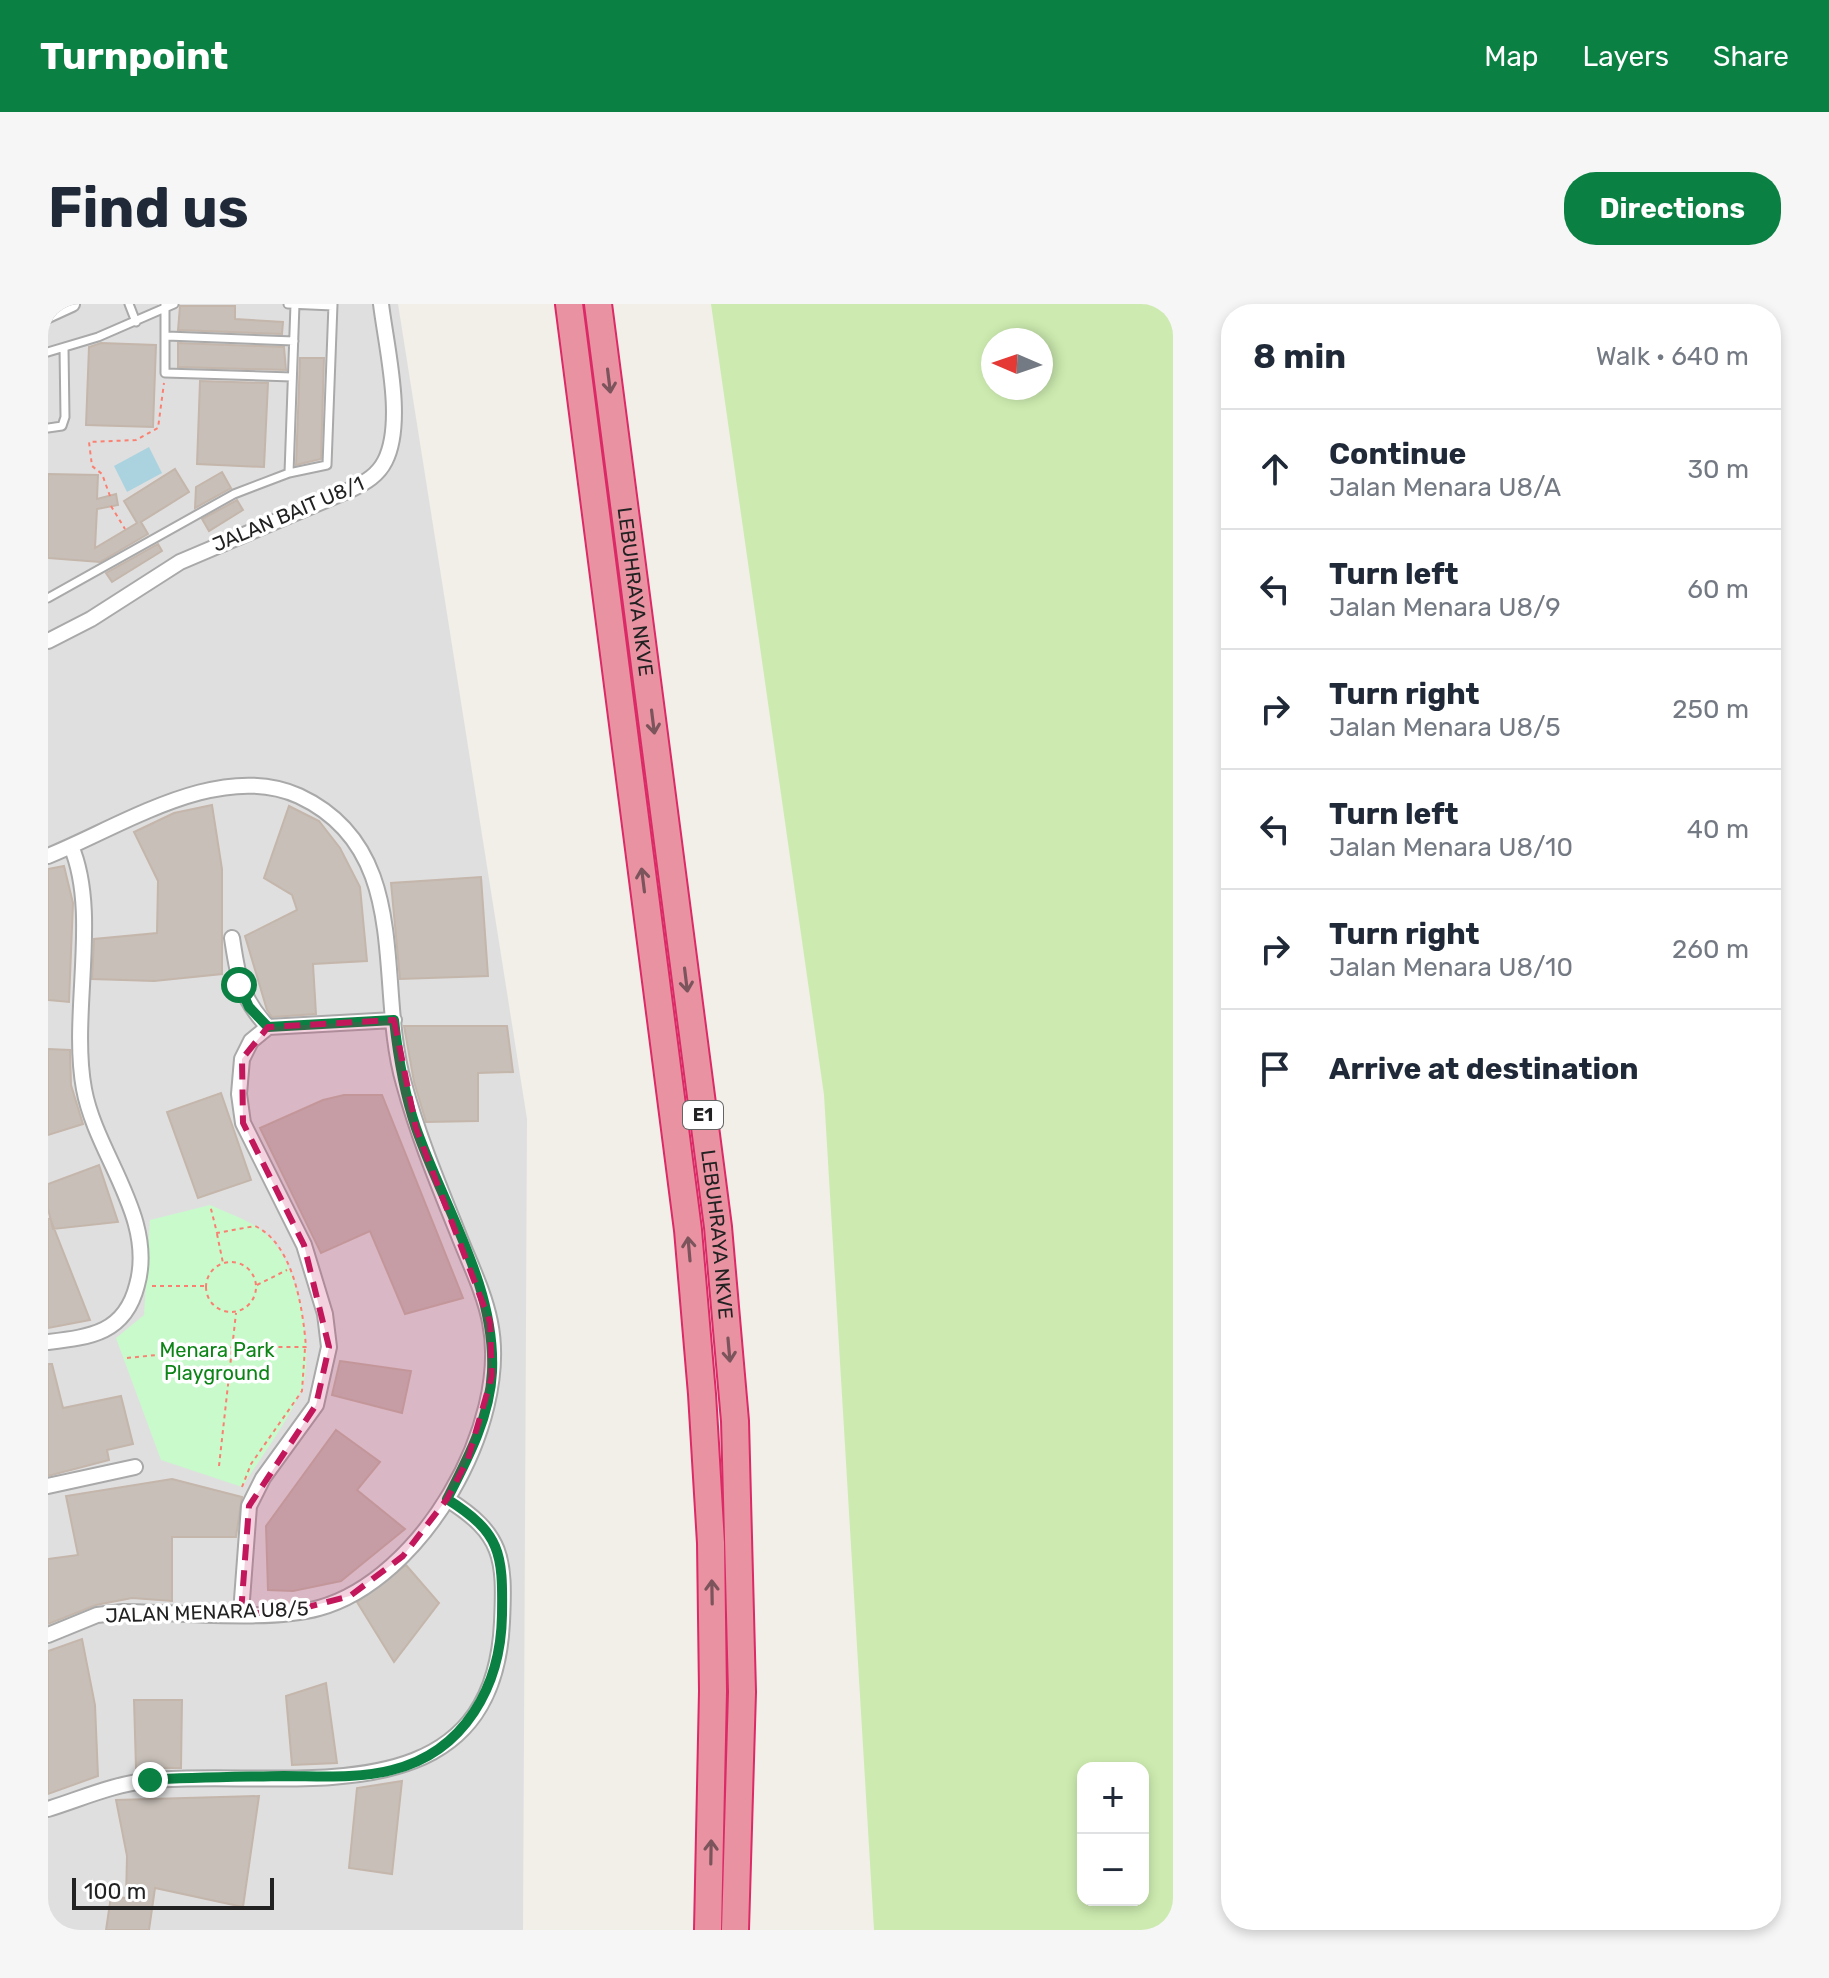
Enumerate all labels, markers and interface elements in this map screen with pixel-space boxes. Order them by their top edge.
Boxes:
text: Turnpoint [40,33,228,79]
text: Map [1484,40,1539,73]
text: Layers [1583,40,1669,73]
text: Share [1713,40,1789,73]
button: Directions [1564,172,1781,245]
text: Find us [48,175,249,241]
north arrow [981,328,1053,400]
text: 8 min [1253,336,1346,377]
text: Walk · 640 m [1596,341,1749,372]
one-way arrow [601,367,616,394]
text: Continue [1329,436,1466,472]
icon: ahead [1253,447,1297,491]
text: 30 m [1687,454,1749,485]
street label: JALAN BAIT U8/1 [209,471,367,557]
text: Jalan Menara U8/A [1329,472,1561,503]
street label: LEBUHRAYA NKVE [612,505,658,678]
text: Turn left [1329,556,1459,592]
icon: left [1253,567,1297,611]
text: 60 m [1687,574,1749,605]
text: Jalan Menara U8/9 [1329,592,1561,623]
text: Turn right [1329,676,1480,712]
icon: right [1253,687,1297,731]
text: 250 m [1672,694,1749,725]
one-way arrow [646,709,661,735]
text: Jalan Menara U8/5 [1329,712,1561,743]
text: Turn left [1329,796,1459,832]
icon: left [1253,807,1297,851]
text: 40 m [1687,814,1749,845]
text: Jalan Menara U8/10 [1329,832,1573,863]
one-way arrow [635,868,650,893]
text: Turn right [1329,916,1480,952]
icon: right [1253,927,1297,971]
text: 260 m [1672,934,1749,965]
text: Jalan Menara U8/10 [1329,952,1573,983]
route start [221,967,257,1003]
one-way arrow [679,967,694,992]
icon: arrive [1253,1047,1297,1091]
text: Arrive at destination [1329,1051,1639,1087]
road number: E1 [683,1101,723,1129]
street label: LEBUHRAYA NKVE [696,1148,738,1320]
one-way arrow [682,1236,697,1263]
one-way arrow [721,1336,736,1363]
park label: Menara Park Playground [159,1338,275,1385]
one-way arrow [704,1579,719,1606]
street label: JALAN MENARA U8/5 [105,1596,309,1628]
route end [132,1762,168,1798]
map controls [1077,1762,1149,1906]
button: + [1077,1762,1149,1834]
button: − [1077,1834,1149,1906]
one-way arrow [703,1839,719,1866]
scale bar [72,1874,274,1910]
text: 100 m [84,1878,146,1905]

